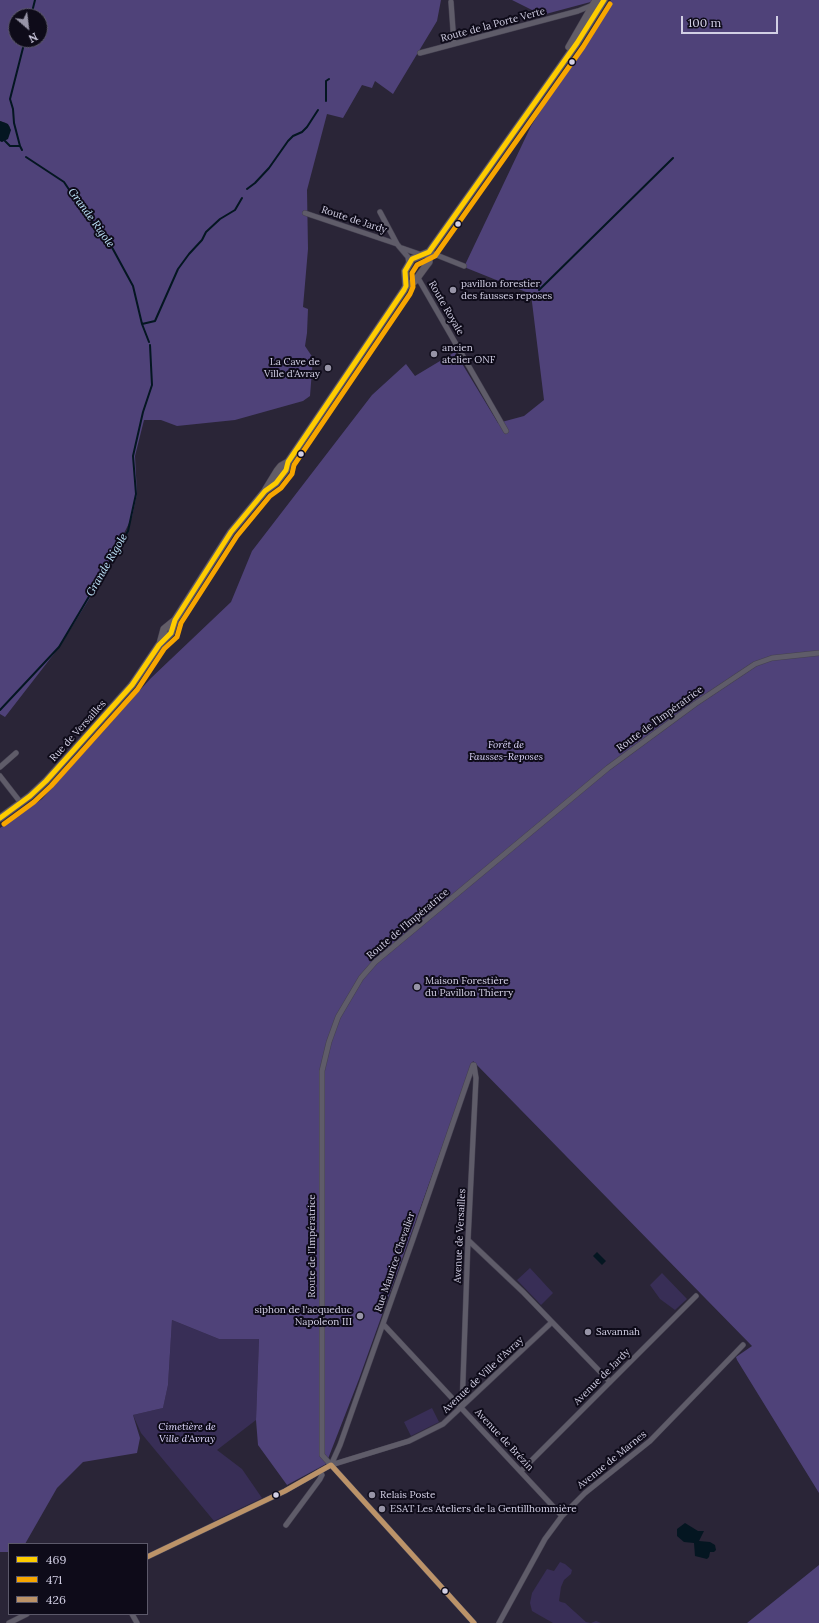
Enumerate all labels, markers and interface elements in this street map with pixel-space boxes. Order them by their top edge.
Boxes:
street label: Route de la Porte Verte [439,5,547,45]
north arrow [8,8,48,48]
scale bar [683,8,780,34]
text: 100 m [688,15,721,30]
text: N [26,30,40,46]
unlabelled marker [567,57,577,67]
water label: Grande Rigole [65,186,117,250]
street label: Route de Jardy [320,204,388,236]
unlabelled marker [453,219,463,229]
place label: pavillon forestier des fausses reposes [461,278,552,302]
street label: Route Royale [426,279,466,337]
marker: pavillon forestier des fausses reposes [448,285,458,295]
place label: ancien atelier ONF [442,342,495,366]
marker: ancien atelier ONF [429,349,439,359]
place label: La Cave de Ville d'Avray [264,356,320,380]
marker: La Cave de Ville d'Avray [323,363,333,373]
unlabelled marker [296,449,306,459]
water label: Grande Rigole [84,531,130,599]
street label: Route de l'Impératrice [615,684,705,754]
street label: Rue de Versailles [47,698,109,764]
park label: Forêt de Fausses-Reposes [469,739,543,762]
street label: Route de l'Impératrice [365,886,451,962]
place label: Maison Forestière du Pavillon Thierry [425,975,513,998]
marker: Maison Forestière du Pavillon Thierry [412,982,422,992]
street label: Avenue de Versailles [452,1188,468,1284]
street label: Route de l'Impératrice [306,1194,318,1298]
street label: Rue Maurice Chevalier [372,1211,418,1313]
place label: siphon de l'acqueduc Napoleon III [255,1304,352,1328]
marker: siphon de l'acqueduc Napoleon III [355,1311,365,1321]
place label: Savannah [596,1326,640,1338]
marker: Savannah [583,1327,593,1337]
street label: Avenue de Ville d'Avray [440,1334,526,1416]
street label: Avenue de Jardy [571,1346,633,1408]
street label: Avenue de Brézin [472,1407,536,1473]
park label: Cimetière de Ville d'Avray [158,1421,216,1444]
street label: Avenue de Marnes [575,1428,649,1492]
place label: Relais Poste [380,1489,435,1501]
unlabelled marker [271,1490,281,1500]
marker: Relais Poste [367,1490,377,1500]
place label: ESAT Les Ateliers de la Gentillhommière [390,1503,577,1515]
marker: ESAT Les Ateliers de la Gentillhommière [377,1504,387,1514]
legend [8,1543,148,1615]
text: 469 [46,1552,66,1567]
text: 471 [46,1572,62,1587]
unlabelled marker [440,1586,450,1596]
text: 426 [46,1592,66,1607]

